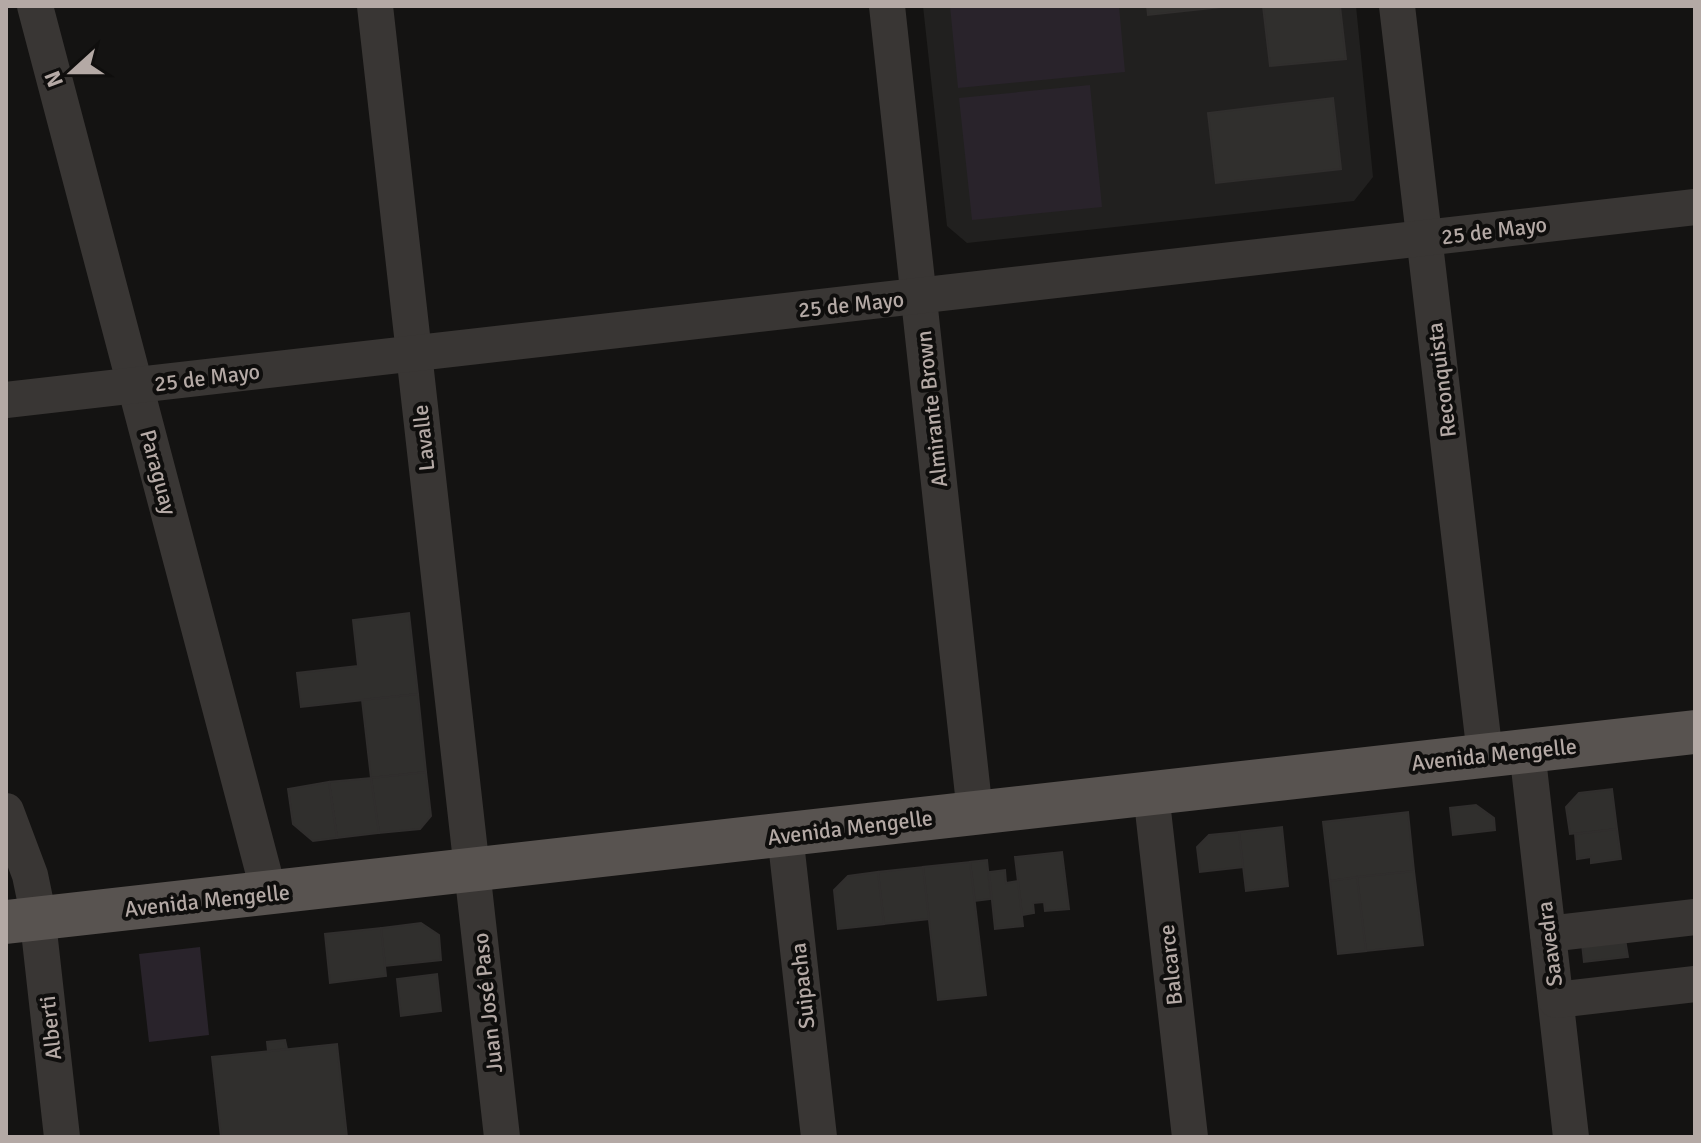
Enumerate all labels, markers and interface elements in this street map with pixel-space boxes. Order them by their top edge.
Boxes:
north arrow [32,32,112,112]
text: N [38,67,69,91]
street label: 25 de Mayo [1440,211,1548,250]
street label: 25 de Mayo [797,286,905,323]
street label: Reconquista [1421,321,1462,439]
street label: Almirante Brown [910,329,953,489]
street label: 25 de Mayo [153,358,261,397]
street label: Lavalle [407,403,440,473]
street label: Paraguay [134,427,183,518]
street label: Avenida Mengelle [1410,732,1578,777]
street label: Avenida Mengelle [766,804,934,851]
street label: Avenida Mengelle [123,878,291,923]
street label: Saavedra [1531,900,1568,988]
street label: Balcarce [1153,923,1188,1007]
street label: Juan José Paso [467,931,508,1074]
street label: Suipacha [785,942,820,1030]
street label: Alberti [34,994,67,1062]

